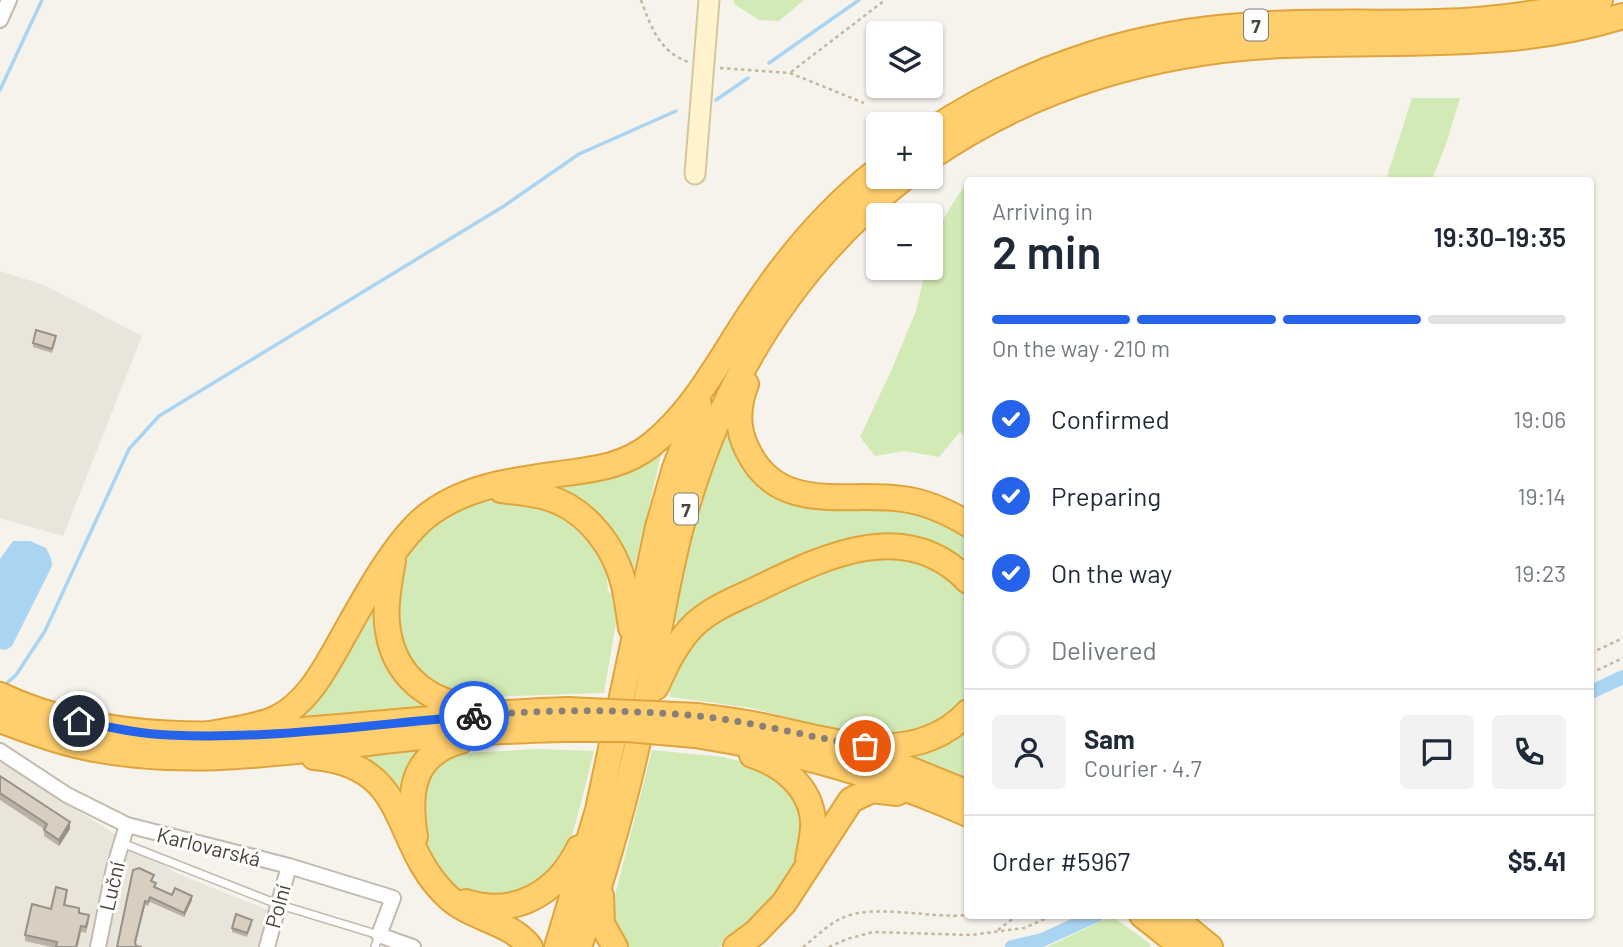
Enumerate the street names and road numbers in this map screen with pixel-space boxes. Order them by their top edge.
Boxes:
road number: 7 [1244,10,1268,41]
road number: 7 [674,494,698,524]
street label: Karlovarská [154,821,264,871]
street label: Luční [93,858,129,913]
street label: Polní [259,881,295,931]

